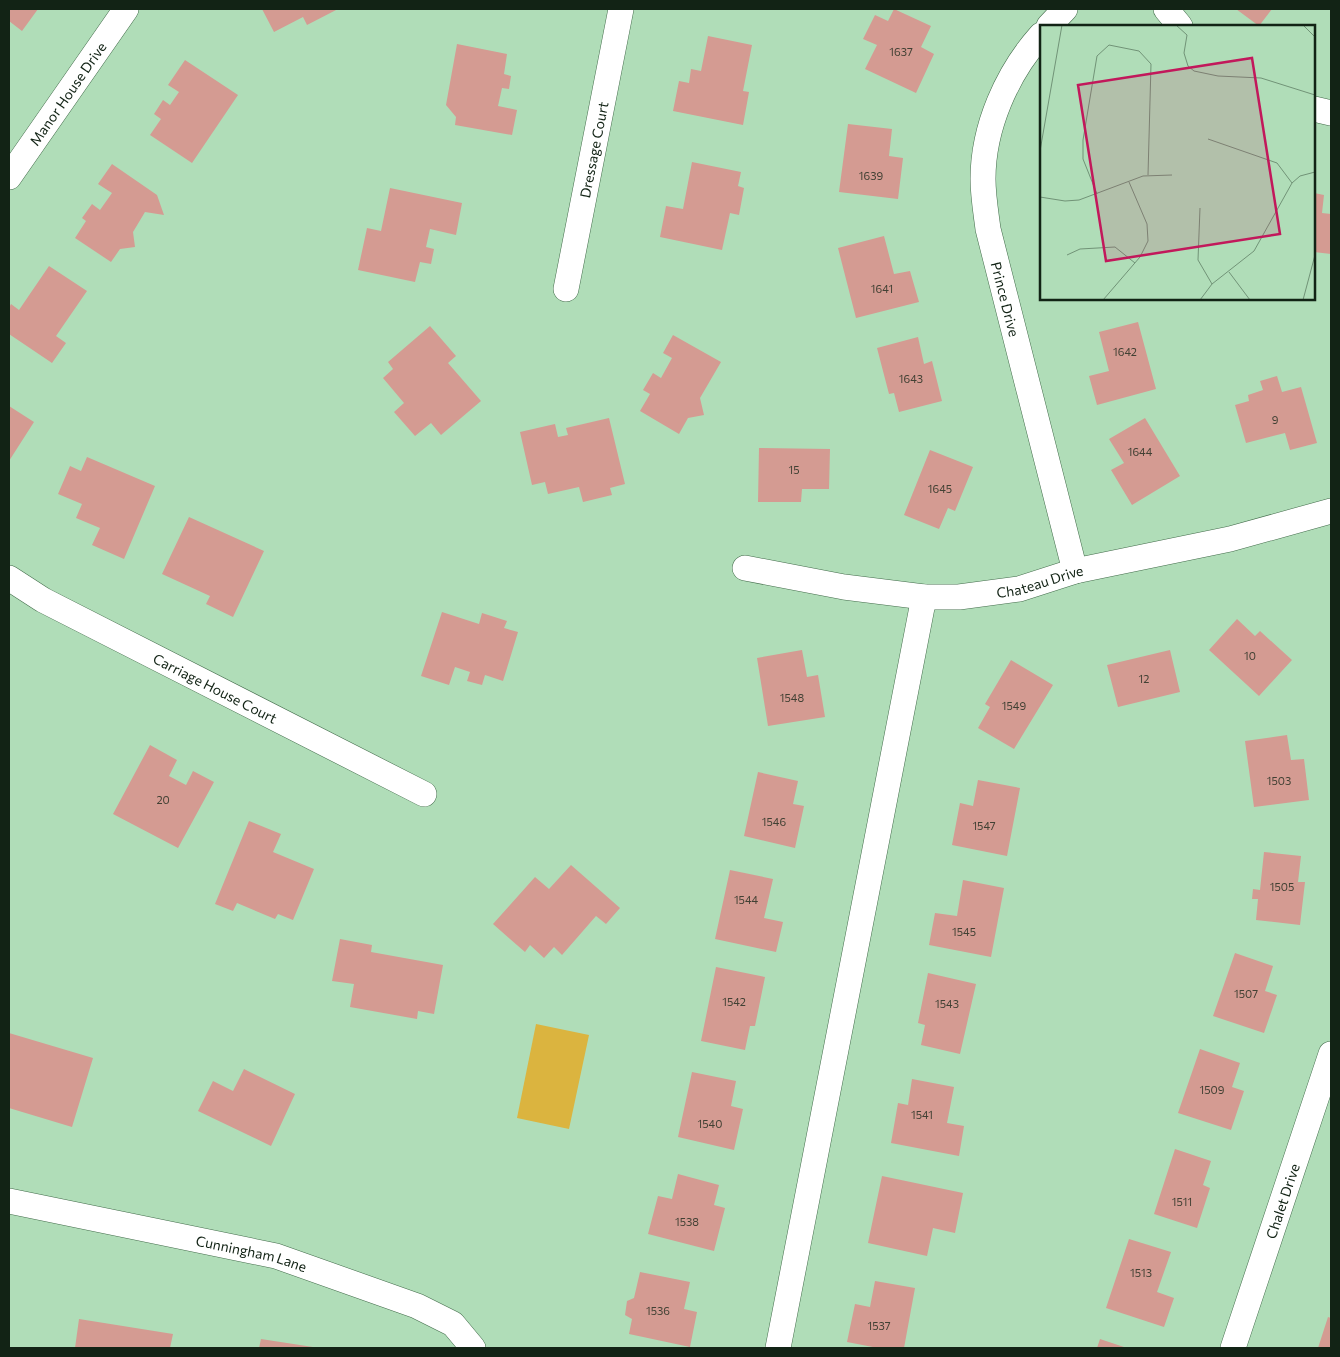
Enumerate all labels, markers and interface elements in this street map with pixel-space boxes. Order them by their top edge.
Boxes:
inset map [1040,25,1315,300]
street label: Manor House Drive [25,38,109,148]
house number: 1637 [889,45,913,58]
street label: Dressage Court [576,100,611,199]
house number: 1639 [859,169,883,182]
street label: Prince Drive [988,260,1024,338]
house number: 1641 [871,282,893,295]
house number: 1642 [1113,345,1137,358]
house number: 1643 [899,372,923,385]
house number: 9 [1272,413,1279,426]
house number: 1644 [1128,445,1153,458]
house number: 15 [788,463,800,476]
house number: 1645 [928,482,952,495]
street label: Chateau Drive [995,561,1085,600]
street label: Carriage House Court [151,649,281,727]
house number: 10 [1244,649,1256,662]
house number: 12 [1139,672,1149,685]
house number: 1548 [780,691,804,704]
house number: 1549 [1002,699,1026,712]
house number: 1503 [1267,774,1291,787]
house number: 20 [156,793,170,806]
house number: 1546 [762,815,786,828]
house number: 1547 [972,819,996,832]
house number: 1505 [1270,880,1294,893]
house number: 1544 [734,893,759,906]
house number: 1545 [952,925,976,938]
house number: 1507 [1234,987,1258,1000]
house number: 1542 [722,995,746,1008]
house number: 1543 [935,997,959,1010]
house number: 1509 [1200,1083,1225,1096]
house number: 1541 [911,1108,933,1121]
house number: 1540 [698,1117,722,1130]
street label: Chalet Drive [1262,1161,1302,1241]
house number: 1511 [1172,1195,1192,1208]
house number: 1538 [675,1215,699,1228]
street label: Cunningham Lane [194,1231,309,1275]
house number: 1513 [1130,1266,1152,1279]
house number: 1536 [646,1304,670,1317]
house number: 1537 [867,1319,891,1332]

